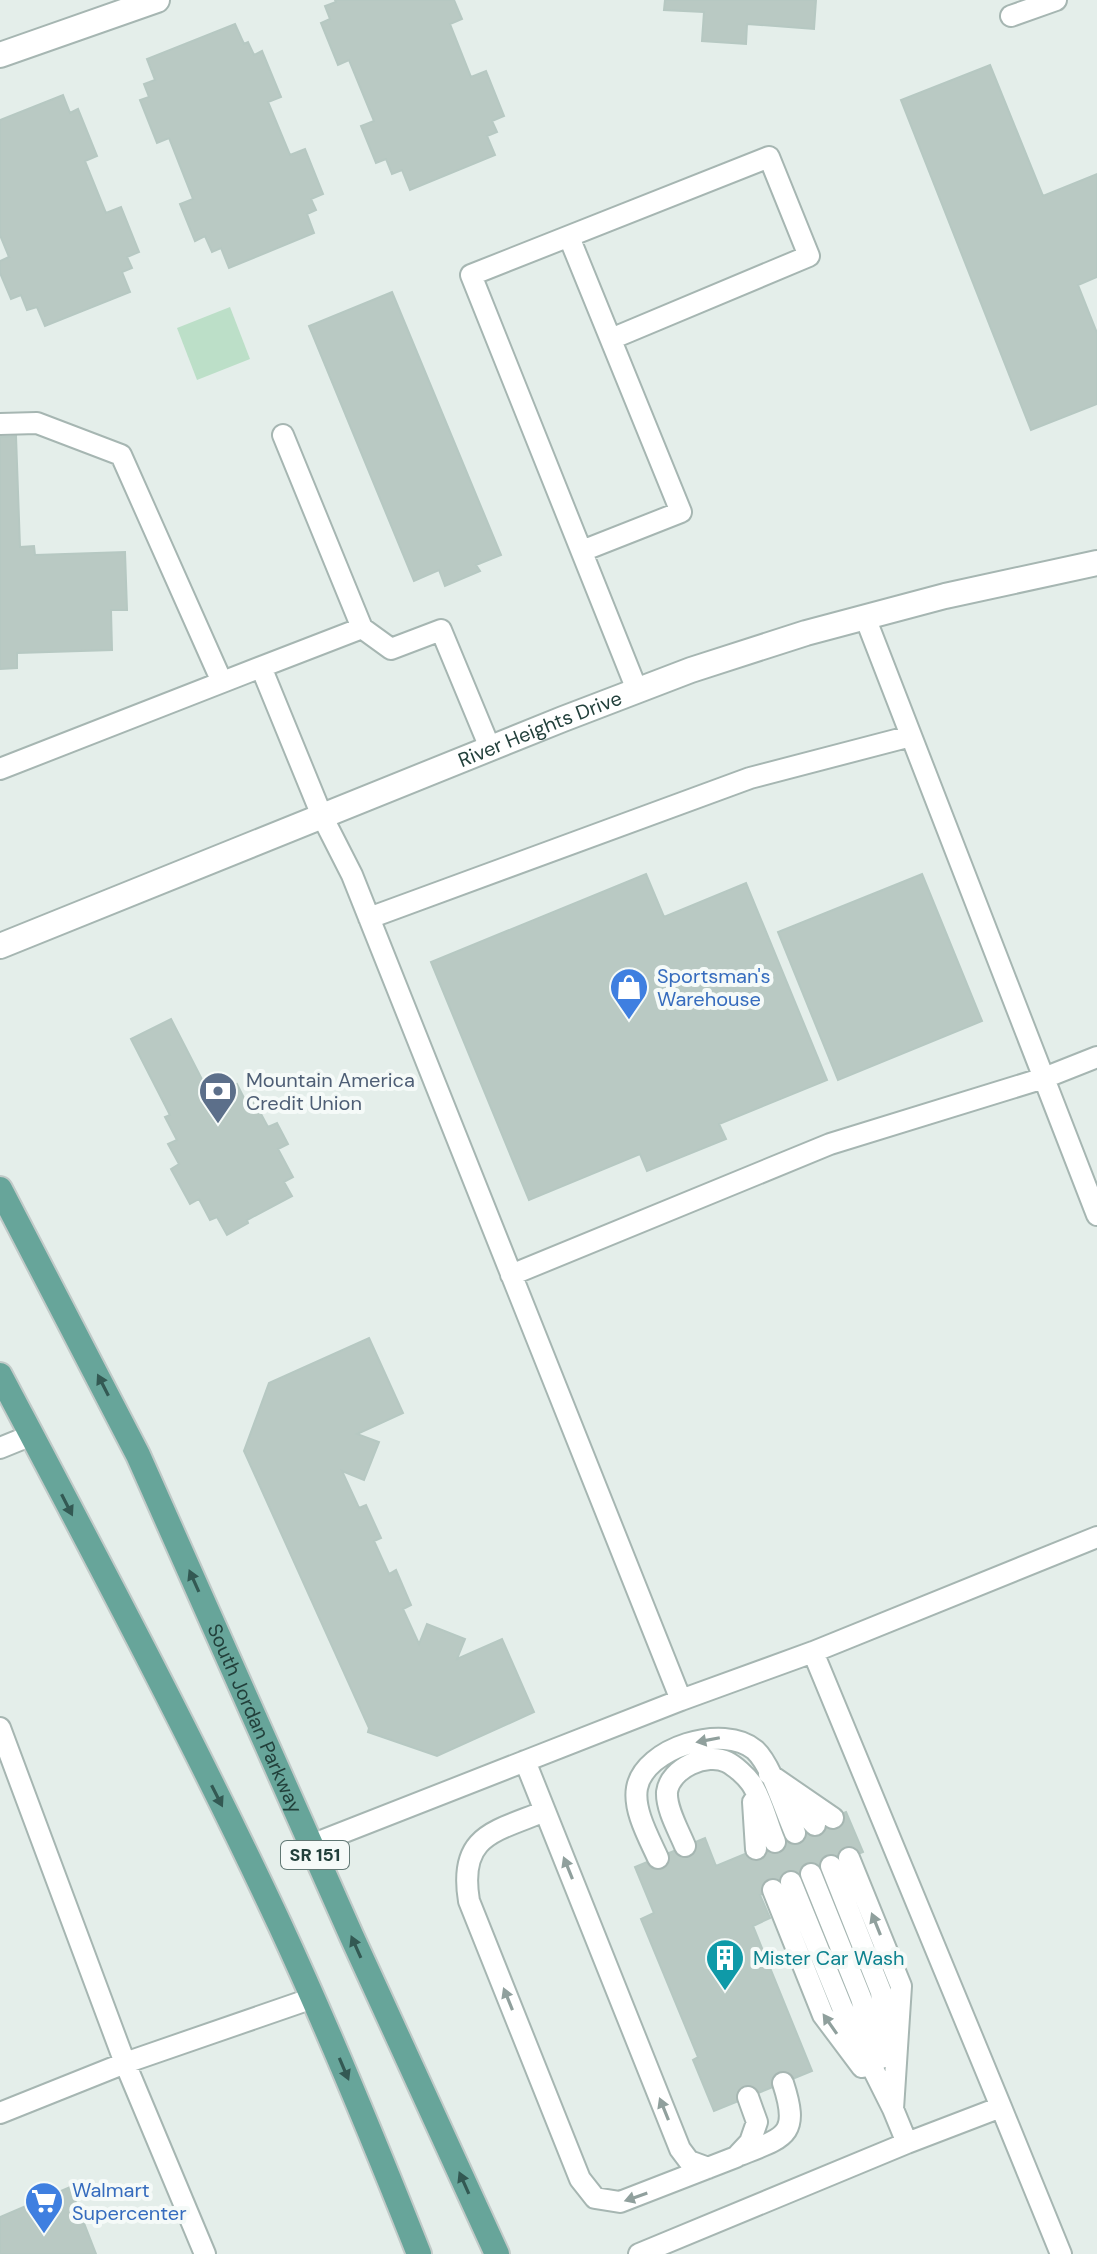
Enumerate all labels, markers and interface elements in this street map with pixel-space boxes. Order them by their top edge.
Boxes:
street label: River Heights Drive [454,685,625,773]
place label: Sportsman's Warehouse [657,963,771,1012]
shop icon: Sportsman's Warehouse [608,966,650,1021]
place label: Mountain America Credit Union [246,1067,415,1116]
bank icon: Mountain America Credit Union [197,1070,239,1125]
one-way arrow [97,1373,110,1396]
one-way arrow [61,1493,74,1516]
one-way arrow [188,1569,201,1593]
street label: South Jordan Parkway [202,1620,308,1817]
one-way arrow [696,1734,721,1746]
one-way arrow [210,1785,224,1808]
road number: SR 151 [281,1841,349,1869]
one-way arrow [561,1856,574,1880]
one-way arrow [869,1912,882,1936]
one-way arrow [349,1935,363,1958]
building icon: Mister Car Wash [704,1937,746,1992]
place label: Mister Car Wash [753,1945,905,1971]
one-way arrow [501,1987,514,2011]
one-way arrow [823,2013,838,2034]
one-way arrow [337,2057,350,2081]
one-way arrow [657,2097,670,2121]
one-way arrow [458,2171,471,2195]
place label: Walmart Supercenter [72,2177,187,2226]
supermarket icon: Walmart Supercenter [23,2180,65,2235]
one-way arrow [624,2191,648,2203]

